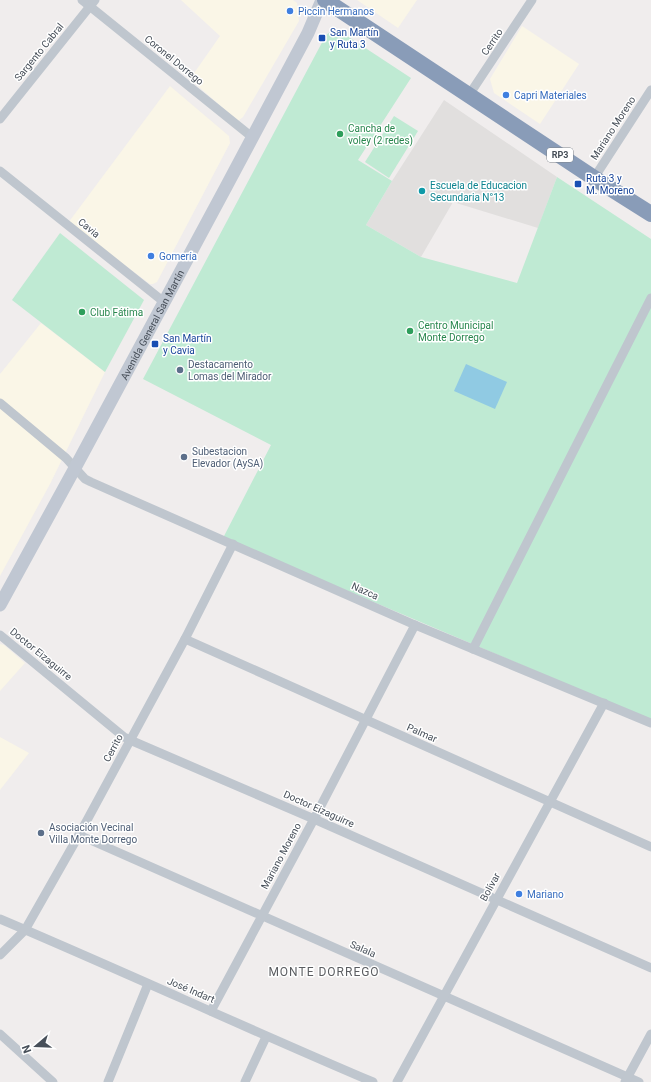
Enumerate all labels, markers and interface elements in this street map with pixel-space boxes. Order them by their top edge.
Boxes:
marker: Piccin Hermanos [285,6,295,16]
place label: Piccin Hermanos [298,6,374,17]
street label: Sargento Cabral [12,21,66,83]
street label: Cerrito [479,26,505,57]
place label: San Martín y Ruta 3 [330,27,378,50]
street label: Coronel Dorrego [142,33,206,87]
marker: San Martín y Ruta 3 [317,33,327,43]
marker: Capri Materiales [501,90,511,100]
place label: Capri Materiales [514,90,587,101]
street label: Mariano Moreno [588,94,638,162]
place label: Cancha de voley (2 redes) [348,123,413,147]
marker: Cancha de voley (2 redes) [335,129,345,139]
road number: RP3 [547,148,573,162]
place label: Ruta 3 y M. Moreno [586,173,634,196]
marker: Ruta 3 y M. Moreno [573,179,583,189]
place label: Escuela de Educacion Secundaria N°13 [430,180,527,203]
marker: Escuela de Educacion Secundaria N°13 [417,186,427,196]
street label: Cavia [76,216,102,240]
marker: Gomería [146,251,156,261]
place label: Gomería [159,251,197,262]
street label: Avenida General San Martín [118,268,186,381]
marker: Club Fátima [77,307,87,317]
place label: Club Fátima [90,307,143,318]
place label: Centro Municipal Monte Dorrego [418,320,493,343]
marker: Centro Municipal Monte Dorrego [405,326,415,336]
place label: San Martín y Cavia [163,333,211,356]
marker: San Martín y Cavia [150,339,160,349]
place label: Destacamento Lomas del Mirador [188,359,272,382]
marker: Destacamento Lomas del Mirador [175,365,185,375]
place label: Subestacion Elevador (AySA) [192,446,263,470]
marker: Subestacion Elevador (AySA) [179,452,189,462]
street label: Nazca [350,580,380,602]
street label: Doctor Eizaguirre [8,626,74,682]
street label: Palmar [405,722,439,745]
street label: Cerrito [101,732,125,764]
street label: Doctor Eizaguirre [282,788,356,830]
street label: Mariano Moreno [259,821,303,891]
place label: Asociación Vecinal Villa Monte Dorrego [49,822,137,845]
marker: Asociación Vecinal Villa Monte Dorrego [36,828,46,838]
street label: Bolívar [478,870,502,903]
marker: Mariano [514,889,524,899]
place label: Mariano [527,889,564,900]
street label: Salala [348,939,378,959]
district label: MONTE DORREGO [268,965,380,979]
street label: José Indart [166,975,216,1005]
north arrow [16,1026,56,1066]
text: N [20,1043,34,1055]

